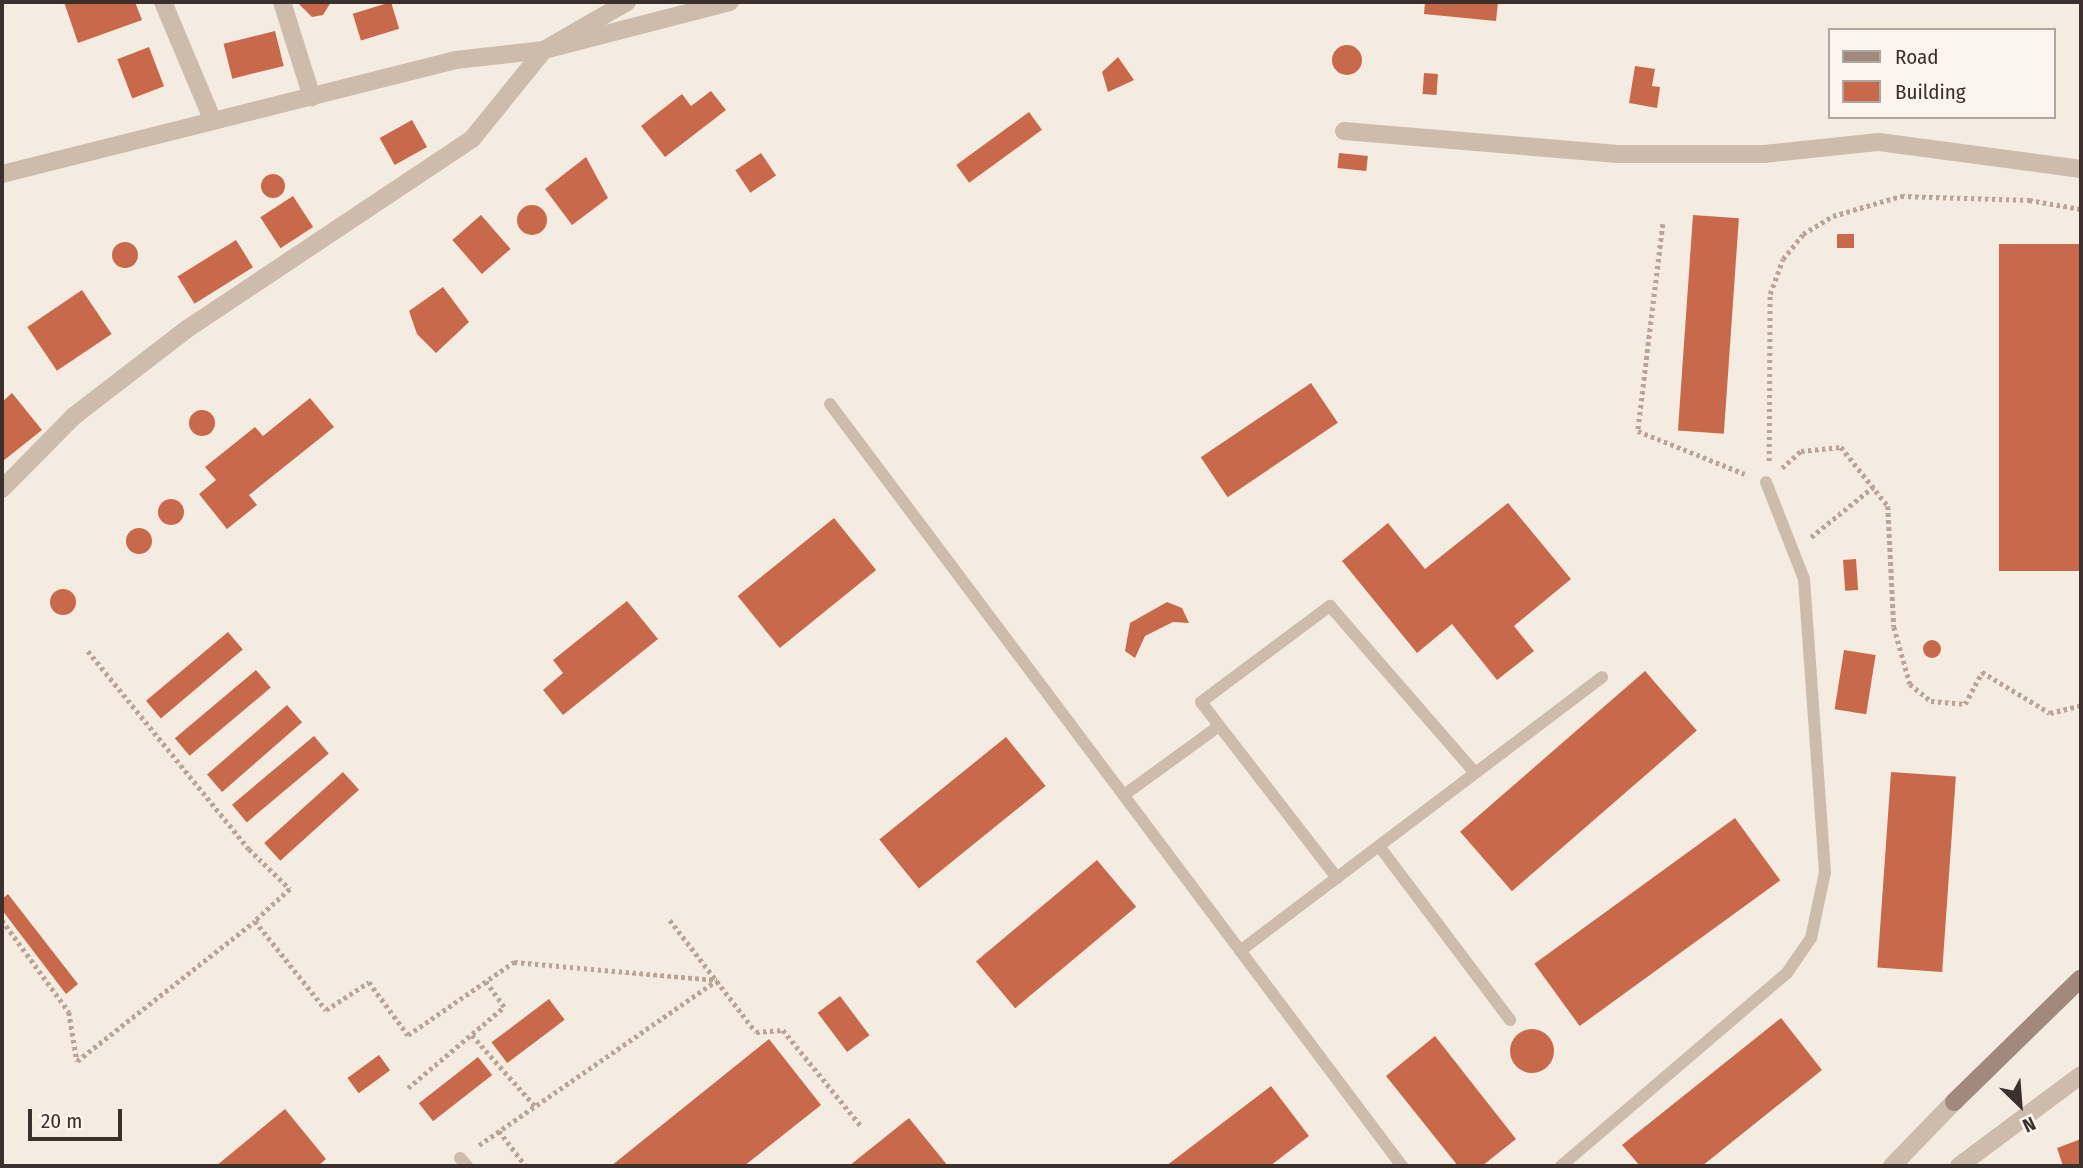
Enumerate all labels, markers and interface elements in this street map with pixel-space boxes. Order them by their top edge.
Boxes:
legend [1828,28,2055,119]
text: Road [1895,44,1939,70]
text: Building [1895,79,1966,105]
north arrow [1985,1070,2055,1140]
scale bar [32,1094,126,1138]
text: 20 m [41,1108,82,1134]
text: N [2019,1112,2039,1137]

